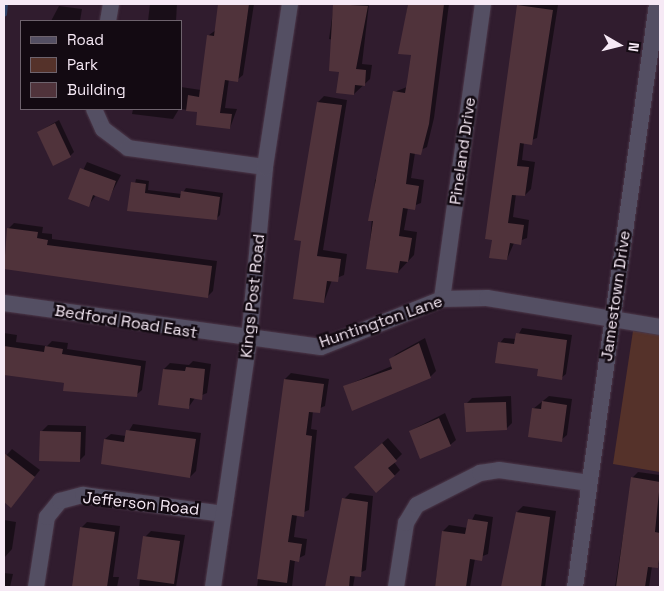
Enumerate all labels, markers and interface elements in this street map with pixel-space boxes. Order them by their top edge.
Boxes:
legend [20,20,182,110]
north arrow [594,20,644,70]
text: Road [67,30,104,49]
text: N [624,41,643,53]
text: Park [67,55,98,74]
text: Building [67,80,126,99]
street label: Pineland Drive [446,96,480,206]
street label: Jamestown Drive [597,229,635,363]
street label: Kings Post Road [237,233,269,359]
street label: Huntington Lane [317,292,445,352]
street label: Bedford Road East [53,301,199,343]
street label: Jefferson Road [82,488,200,520]

